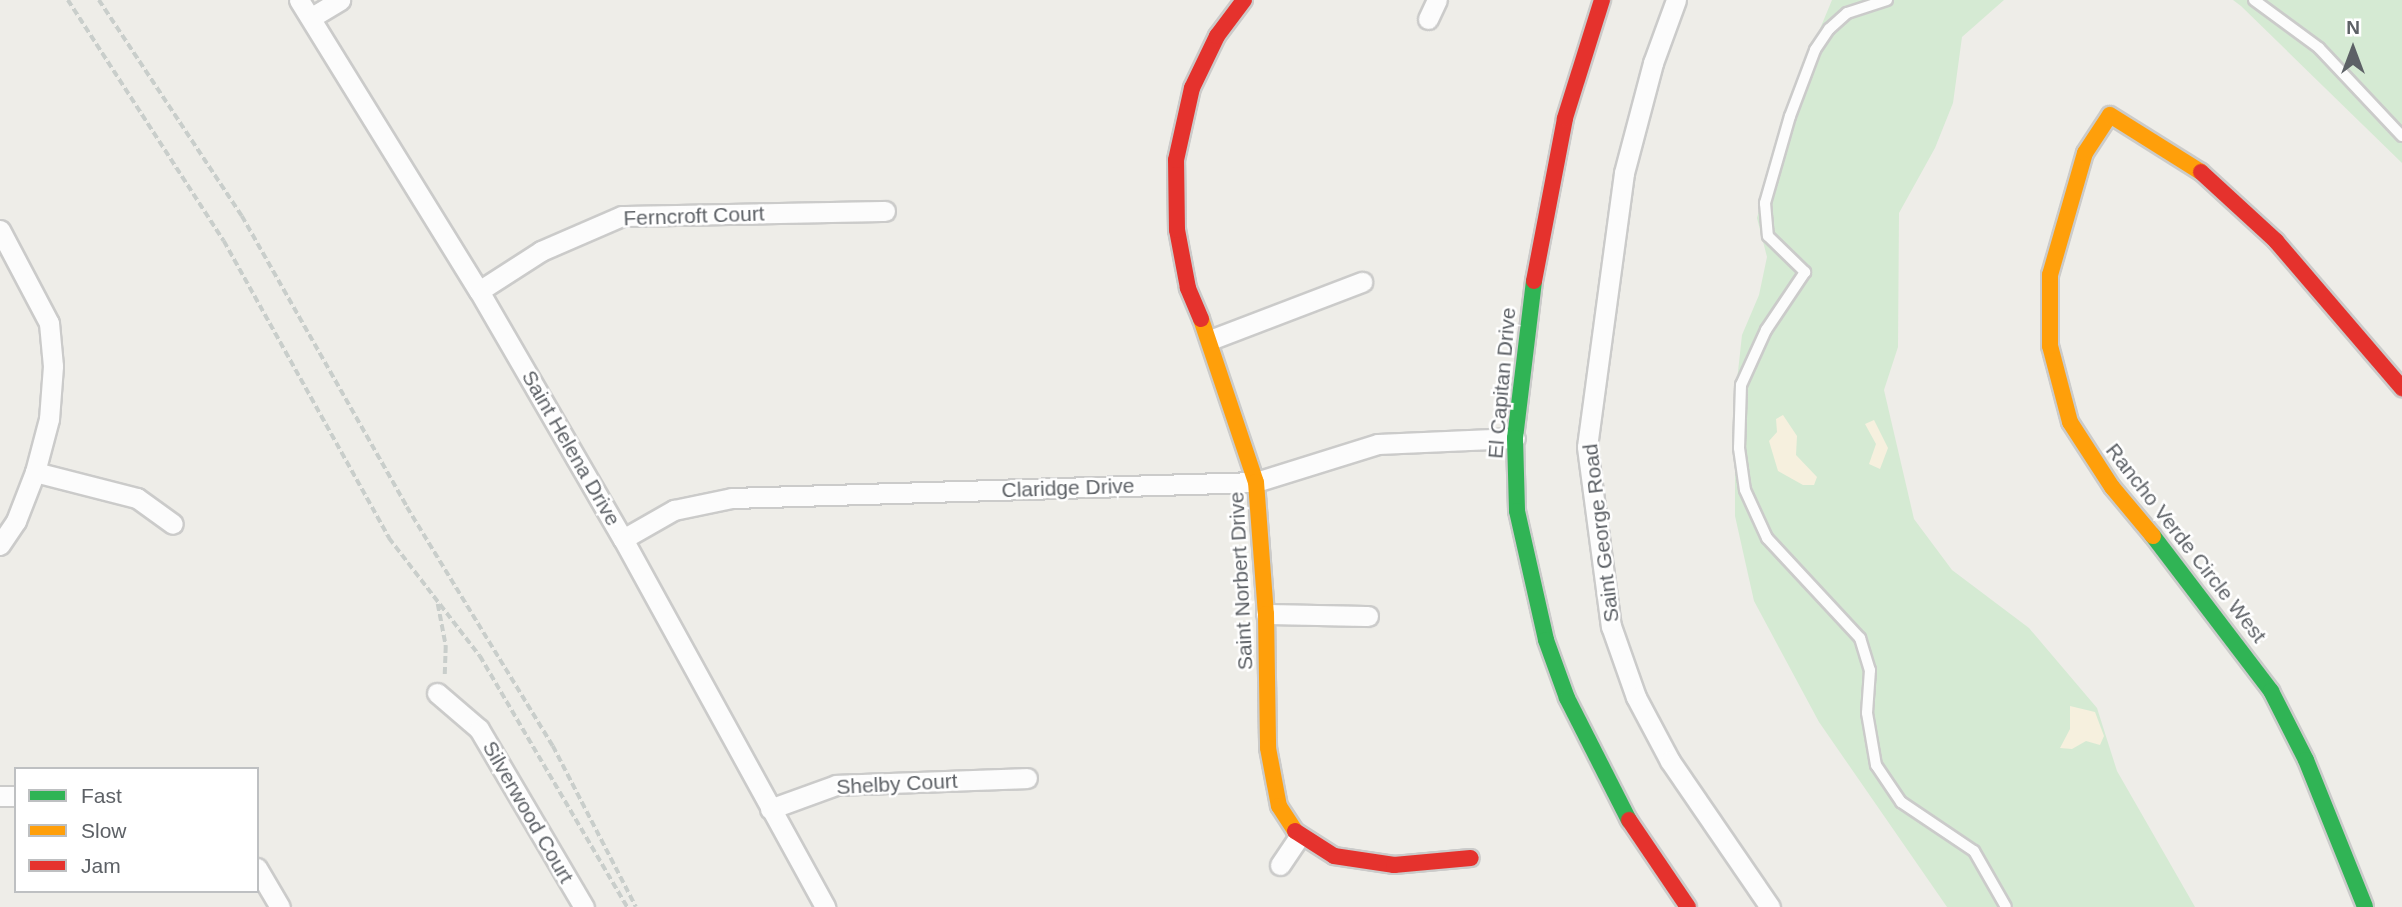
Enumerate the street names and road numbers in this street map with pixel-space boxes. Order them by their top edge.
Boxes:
street label: Ferncroft Court [623,201,765,231]
street label: El Capitan Drive [1483,306,1521,460]
street label: Saint Helena Drive [516,366,626,530]
street label: Rancho Verde Circle West [2100,438,2272,648]
street label: Saint George Road [1578,442,1624,624]
street label: Claridge Drive [1001,473,1135,503]
street label: Saint Norbert Drive [1224,491,1258,671]
street label: Silverwood Court [477,736,579,888]
street label: Shelby Court [836,768,958,800]

